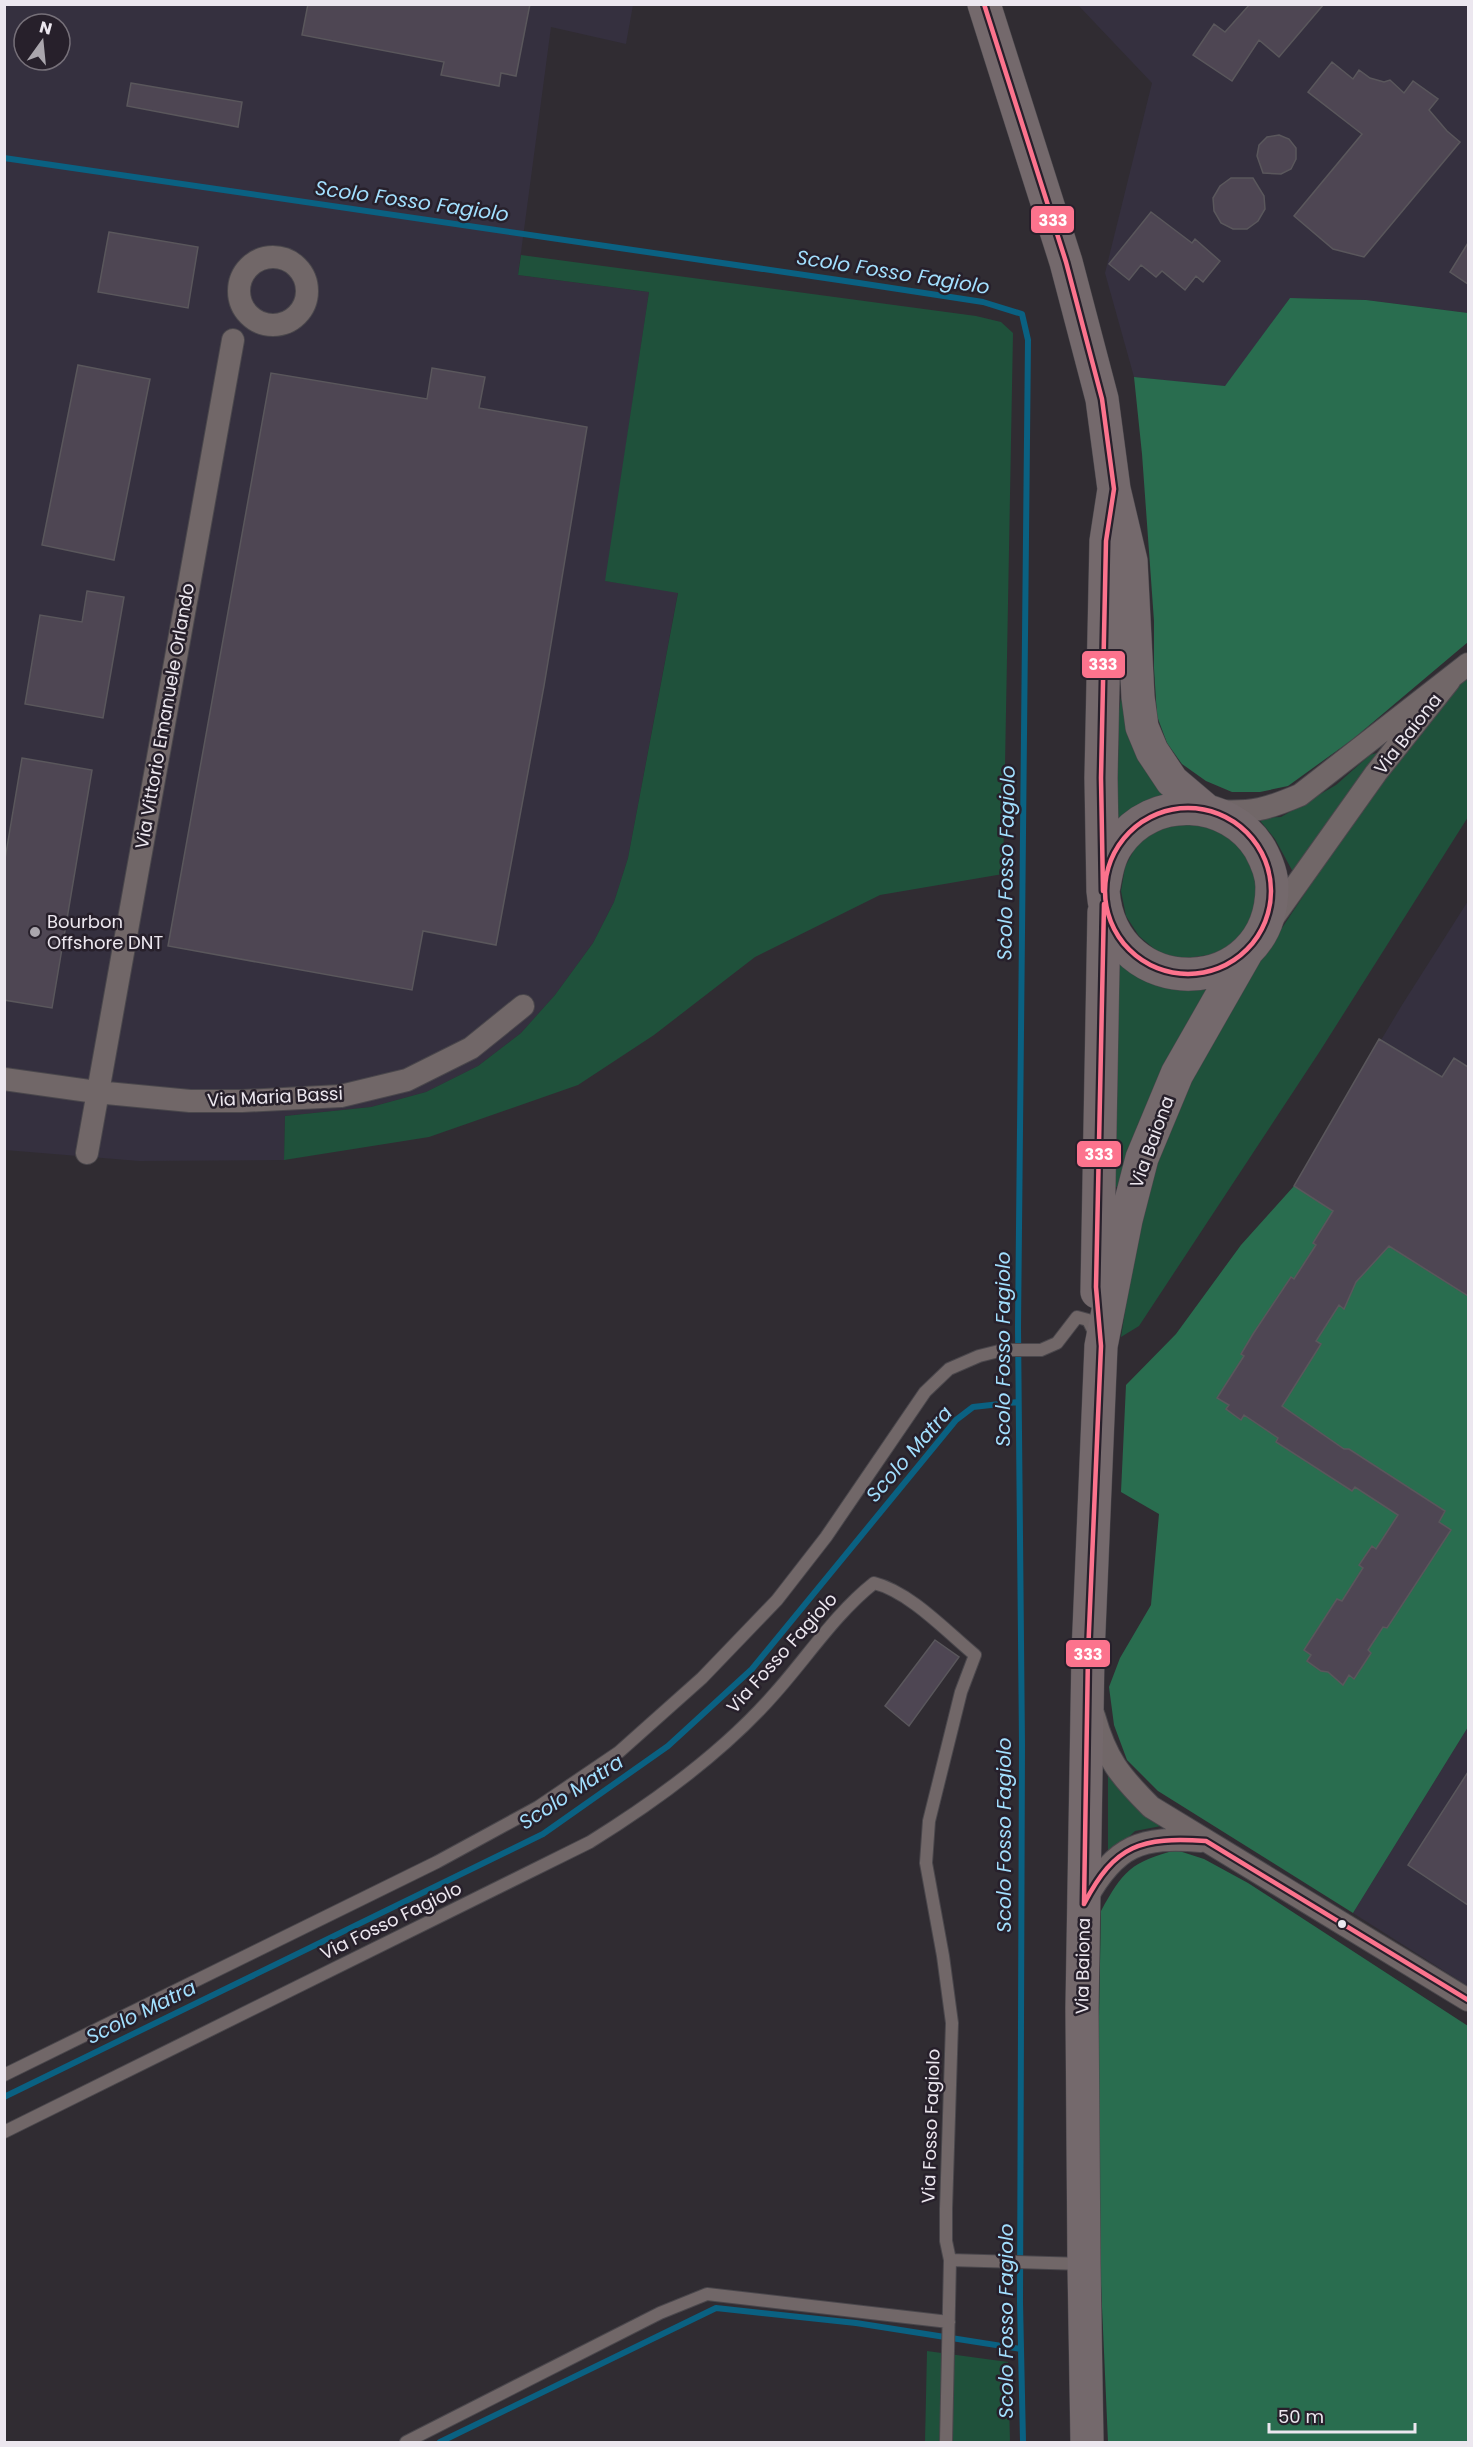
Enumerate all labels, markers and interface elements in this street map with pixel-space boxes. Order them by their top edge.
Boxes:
north arrow [12,12,72,72]
text: N [37,15,55,41]
water label: Scolo Fosso Fagiolo [313,174,511,228]
line badge: 333 [1030,205,1075,234]
text: 333 [1038,209,1068,232]
water label: Scolo Fosso Fagiolo [794,243,992,301]
street label: Via Vittorio Emanuele Orlando [129,581,200,851]
line badge: 333 [1081,650,1126,679]
text: 333 [1088,653,1118,676]
street label: Via Baiona [1368,688,1447,779]
water label: Scolo Fosso Fagiolo [990,765,1022,961]
place label: Bourbon Offshore DNT [47,909,163,955]
marker: Bourbon Offshore DNT [28,925,42,939]
street label: Via Maria Bassi [207,1080,343,1113]
street label: Via Baiona [1123,1092,1180,1191]
line badge: 333 [1076,1140,1122,1168]
text: 333 [1084,1143,1114,1166]
water label: Scolo Fosso Fagiolo [989,1251,1017,1447]
water label: Scolo Matra [859,1400,959,1508]
street label: Via Fosso Fagiolo [721,1587,843,1718]
line badge: 333 [1065,1639,1111,1668]
text: 333 [1073,1643,1103,1666]
water label: Scolo Fosso Fagiolo [990,1737,1018,1933]
water label: Scolo Matra [513,1748,629,1836]
street label: Via Fosso Fagiolo [316,1875,466,1966]
street label: Via Baiona [1069,1918,1096,2014]
unlabelled marker [1336,1918,1348,1930]
water label: Scolo Matra [81,1973,201,2051]
street label: Via Fosso Fagiolo [915,2048,946,2204]
water label: Scolo Fosso Fagiolo [992,2223,1020,2419]
scale bar [1269,2396,1414,2434]
text: 50 m [1278,2404,1324,2429]

